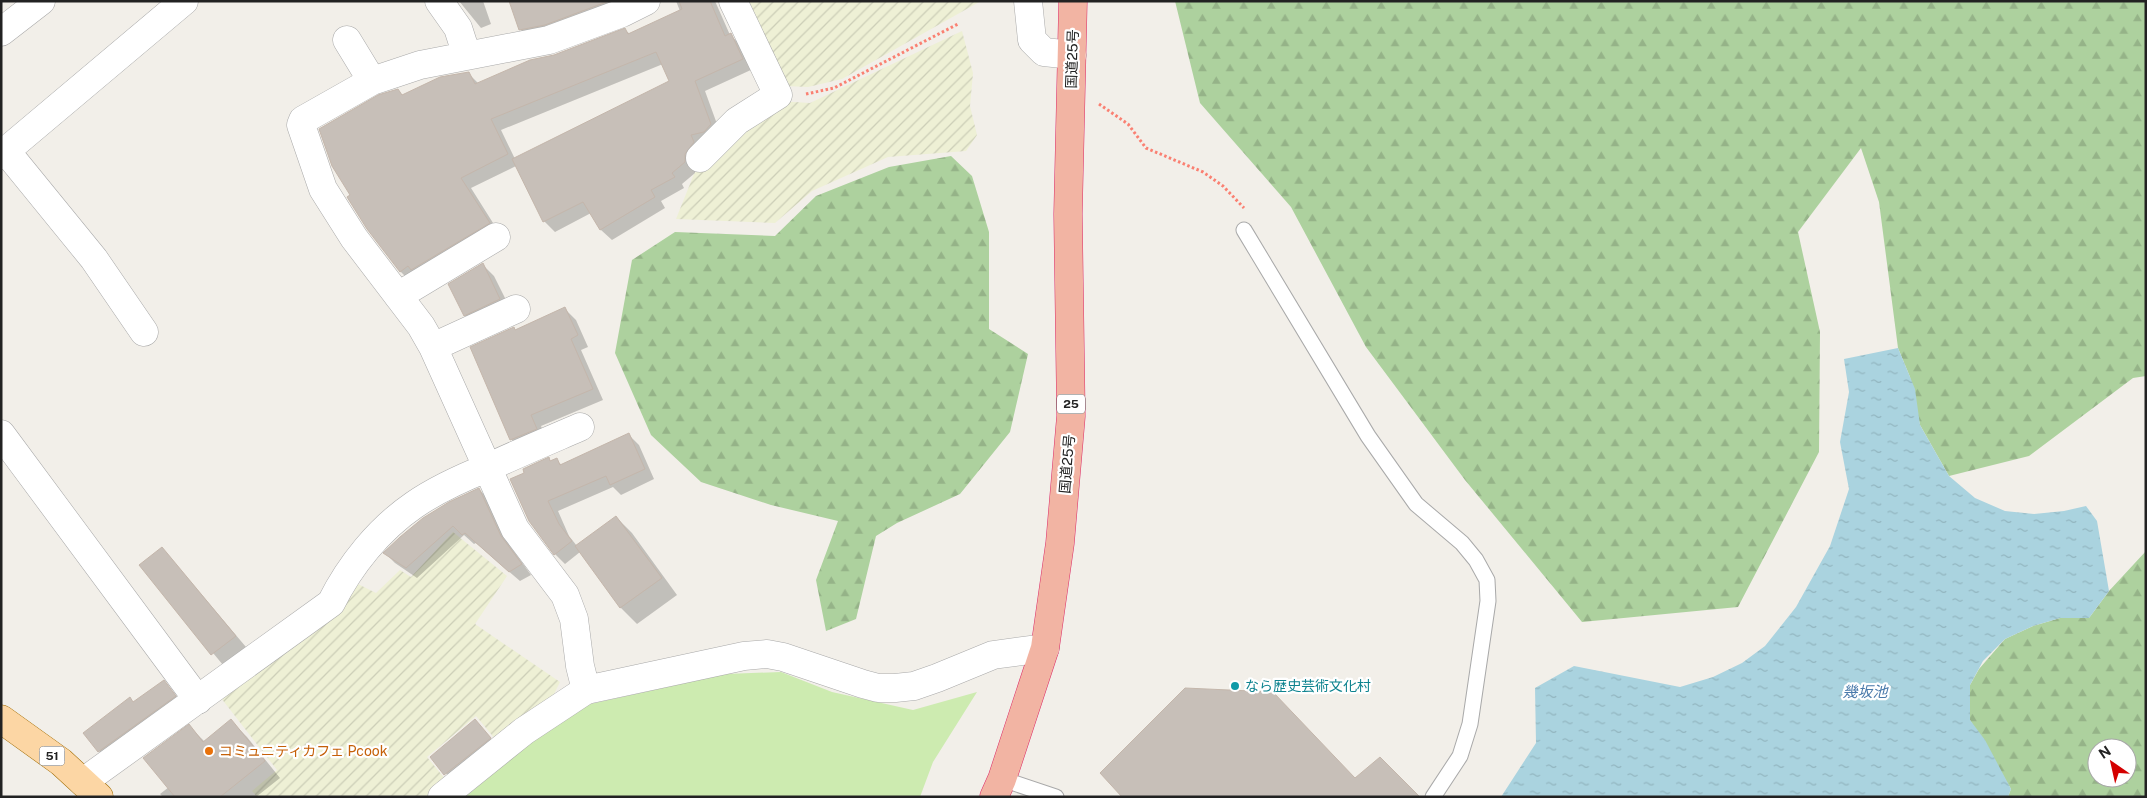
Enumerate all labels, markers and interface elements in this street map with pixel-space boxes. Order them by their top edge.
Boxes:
street label: 国道25号 [1063,29,1081,89]
road number: 25 [1057,394,1085,414]
street label: 国道25号 [1056,434,1078,494]
place label: なら歴史芸術文化村 [1245,678,1371,694]
marker: なら歴史芸術文化村 [1229,680,1241,692]
water label: 幾坂池 [1842,683,1889,700]
north arrow [2087,738,2137,788]
place label: コミュニティカフェ Pcook [219,743,388,759]
text: N [2096,743,2114,762]
marker: コミュニティカフェ Pcook [203,745,215,757]
road number: 51 [40,746,64,766]

